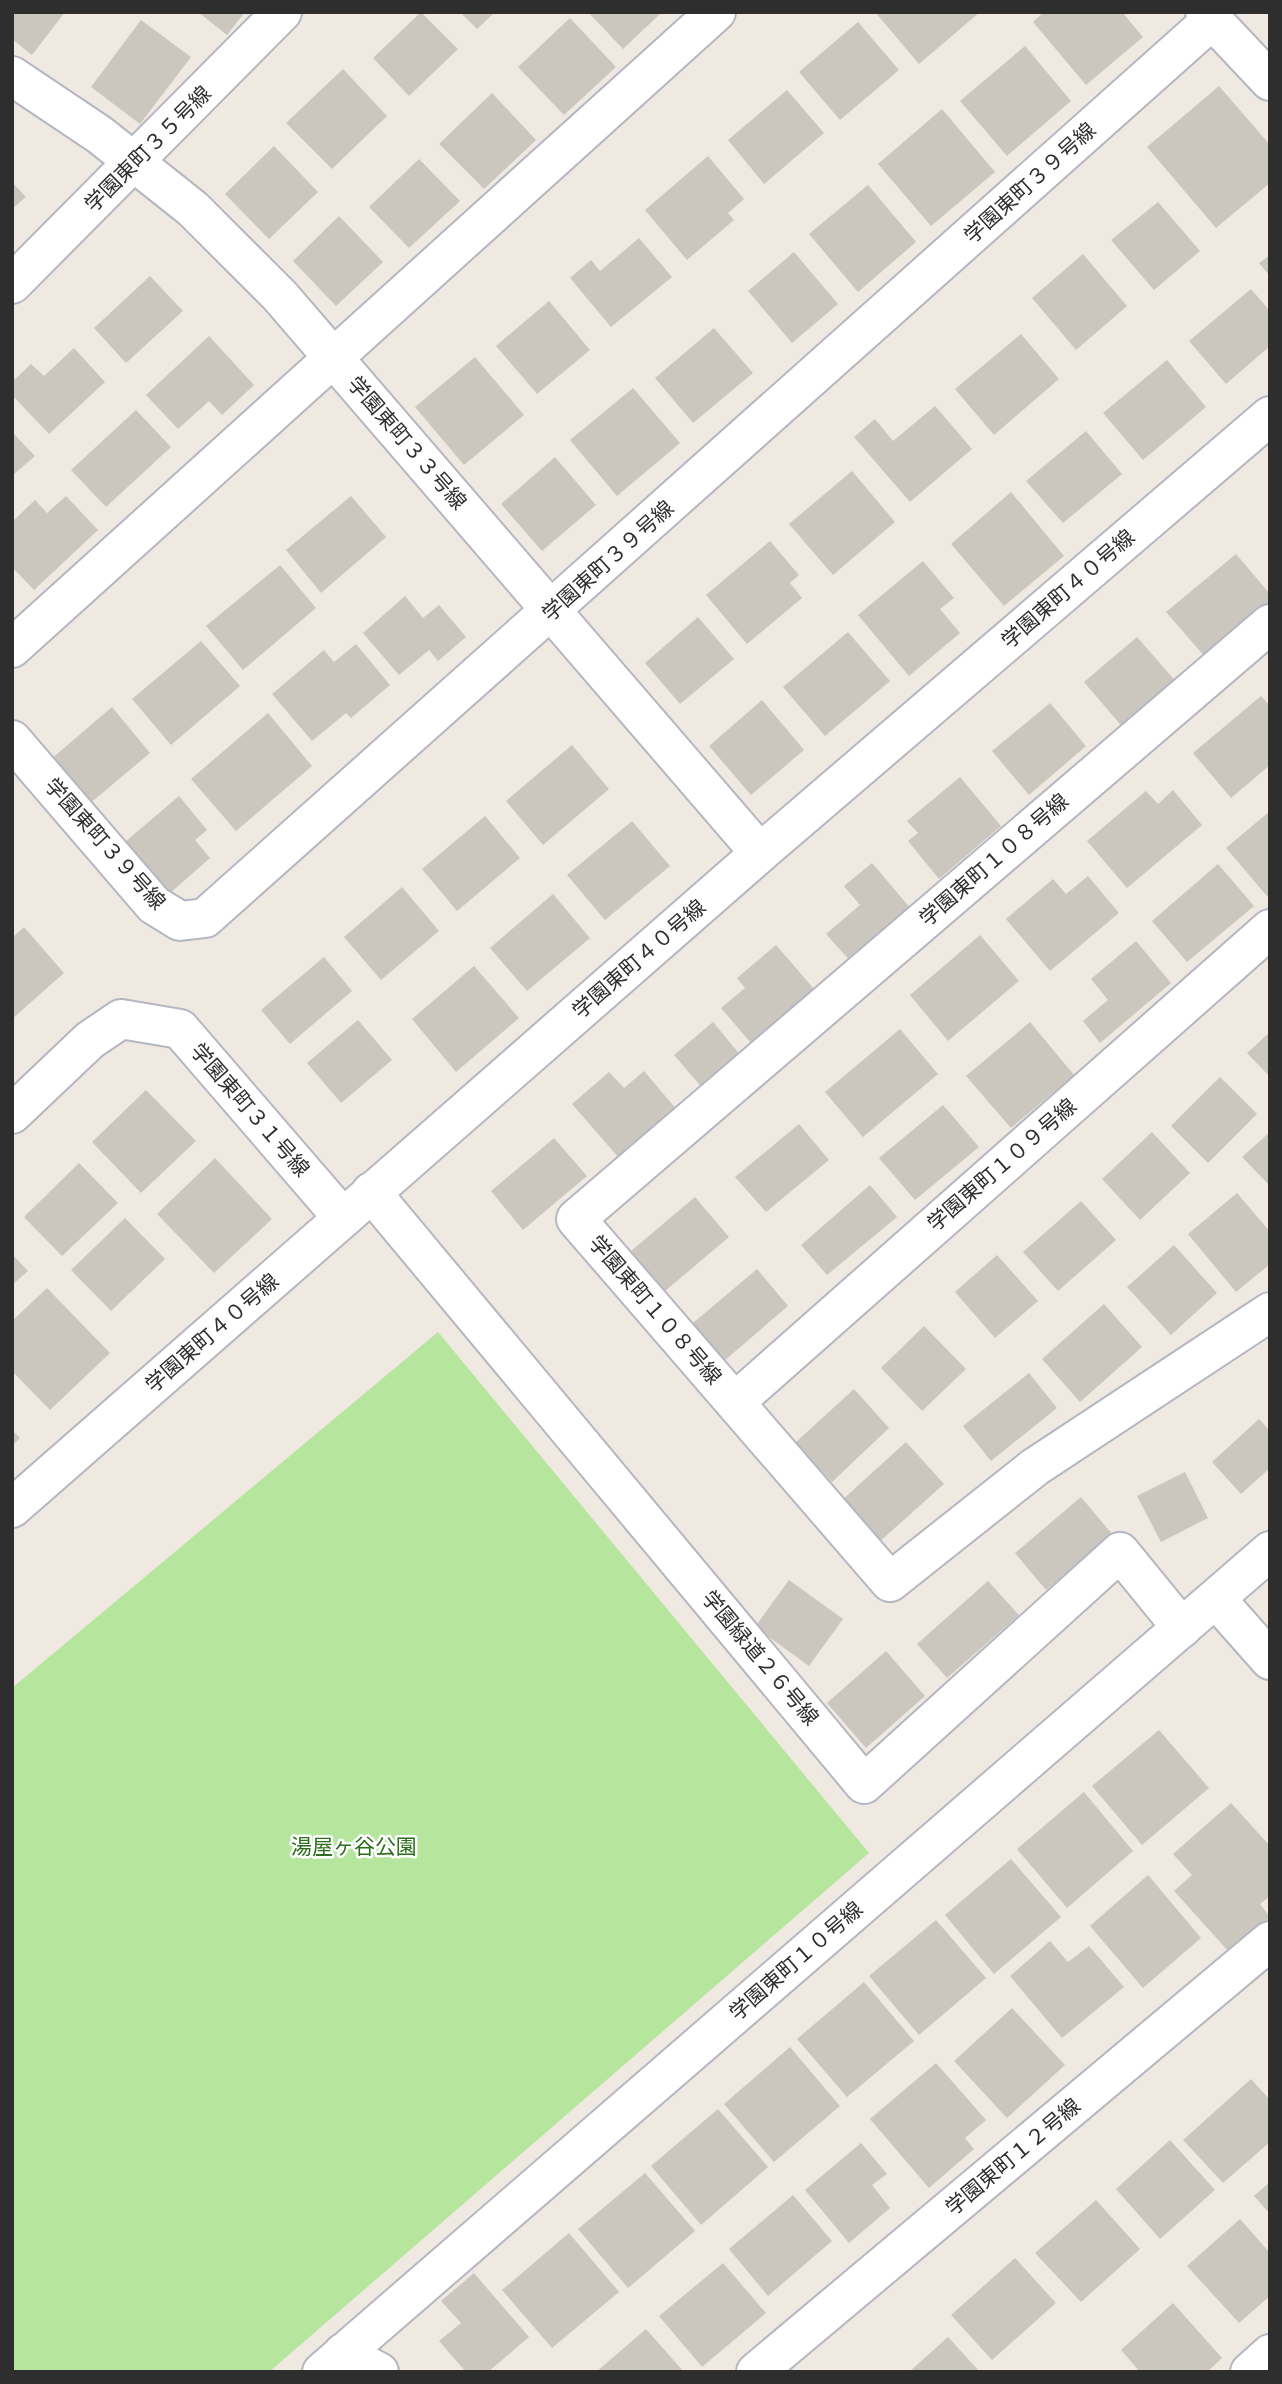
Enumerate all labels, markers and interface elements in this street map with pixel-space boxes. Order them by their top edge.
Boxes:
street label: 学園東町３５号線 [79,80,215,216]
street label: 学園東町３９号線 [958,116,1100,247]
street label: 学園東町３３号線 [344,370,473,514]
street label: 学園東町３９号線 [536,494,678,625]
street label: 学園東町４０号線 [995,523,1139,652]
street label: 学園東町３９号線 [41,772,172,914]
street label: 学園東町１０８号線 [913,787,1073,930]
street label: 学園東町４０号線 [566,893,710,1022]
street label: 学園東町３１号線 [187,1037,316,1181]
street label: 学園東町１０９号線 [921,1092,1081,1235]
street label: 学園東町１０８号線 [585,1229,728,1389]
street label: 学園東町４０号線 [139,1267,283,1396]
street label: 学園緑道２６号線 [698,1585,825,1729]
park label: 湯屋ヶ谷公園 [291,1833,417,1858]
street label: 学園東町１０号線 [723,1895,867,2024]
street label: 学園東町１２号線 [940,2092,1084,2219]

